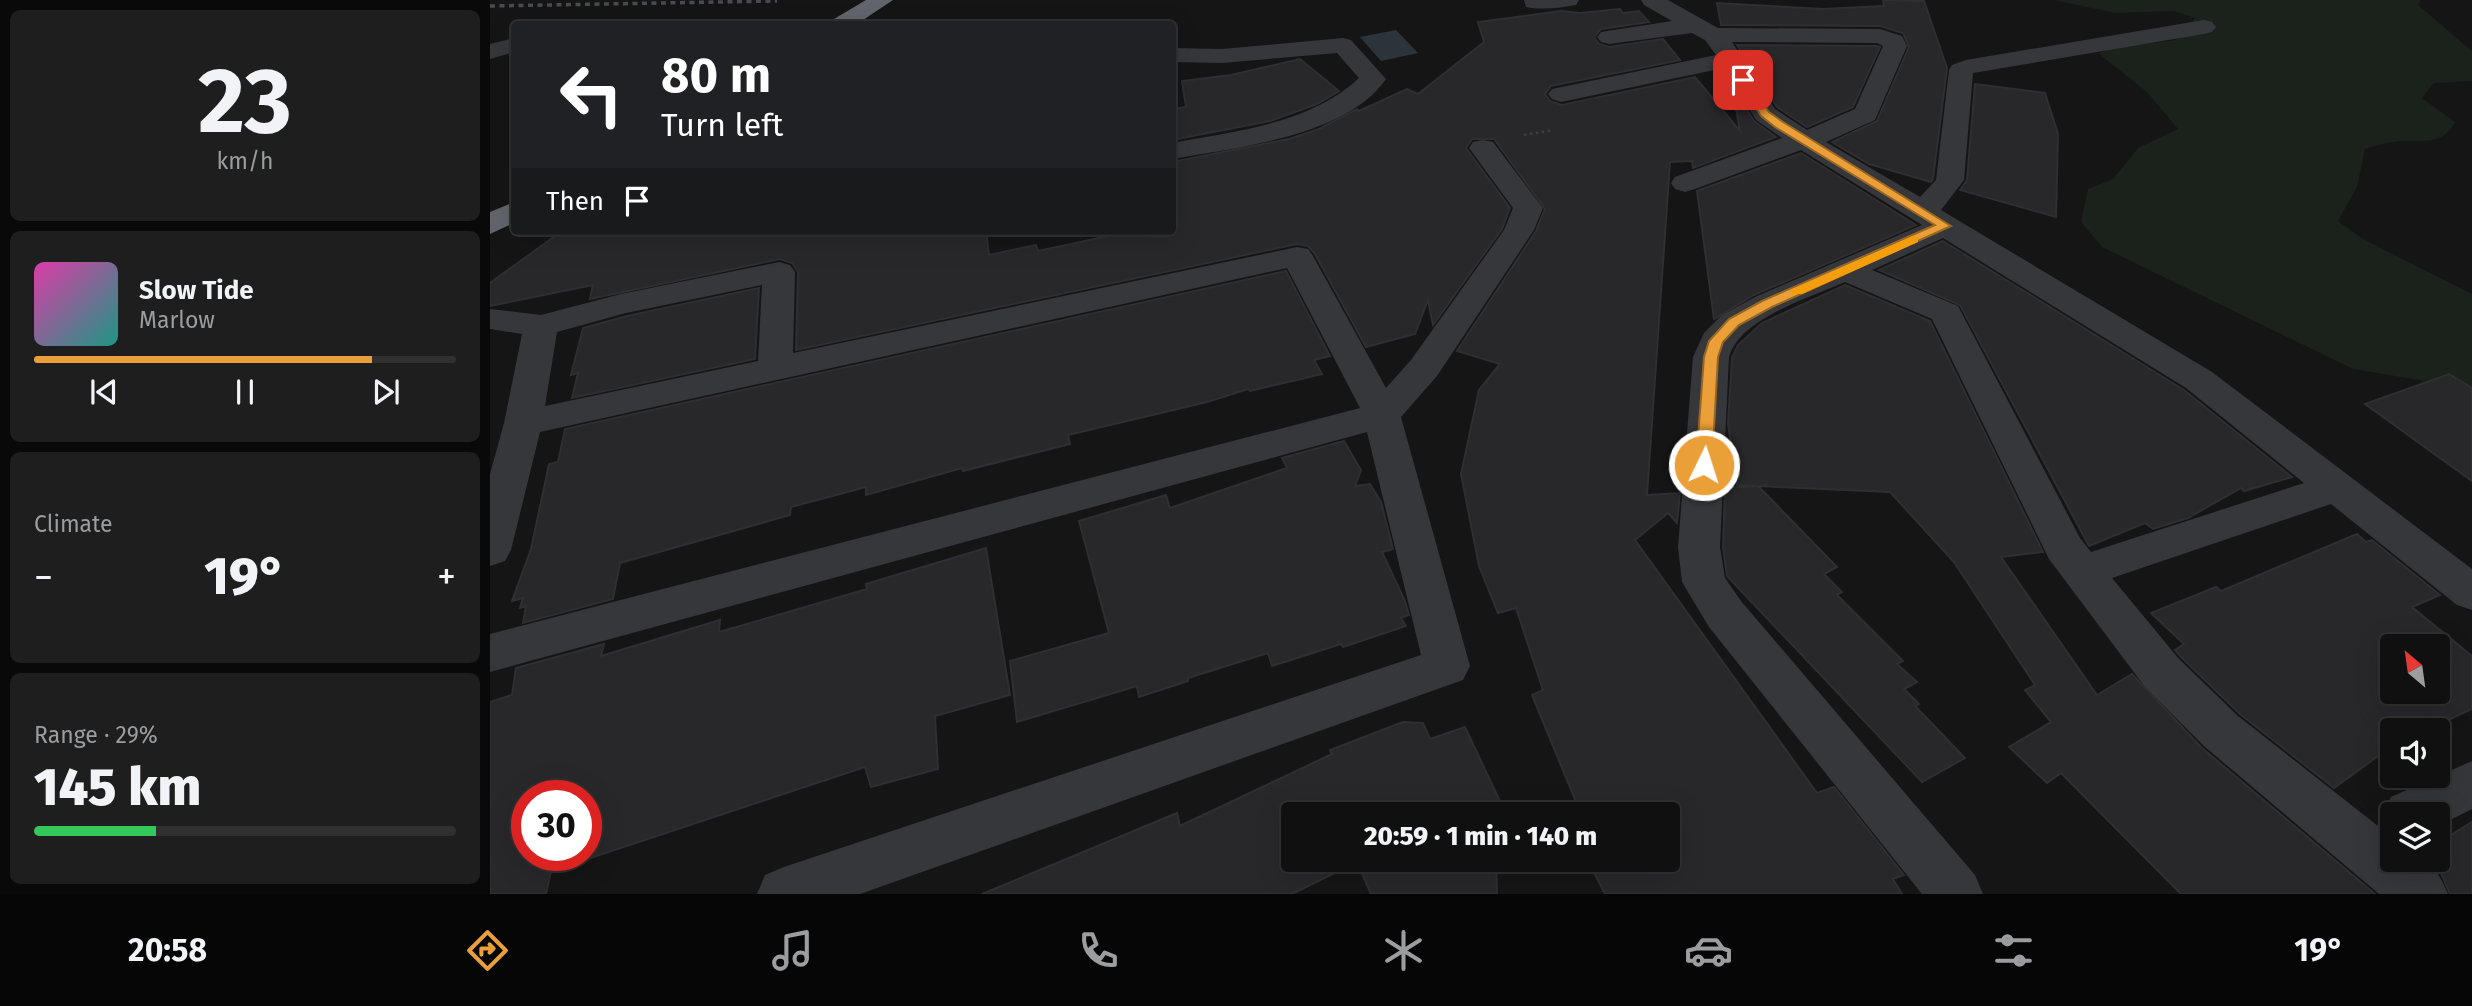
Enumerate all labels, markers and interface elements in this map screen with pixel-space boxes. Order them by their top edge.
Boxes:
text: 80 m [661,46,771,105]
text: 23 [198,47,292,156]
icon: left [546,49,637,140]
pin [1713,50,1773,110]
icon: arrive [1724,61,1762,99]
text: Turn left [661,106,783,144]
text: km/h [217,147,273,175]
icon: arrive [618,182,656,220]
text: Then [546,186,604,217]
text: Slow Tide [139,275,254,306]
text: Marlow [139,306,215,334]
icon: previous [85,373,123,411]
icon: pause [226,373,264,411]
icon: next [367,373,405,411]
position arrow [1667,428,1741,502]
text: Climate [34,510,113,538]
text: 19° [204,545,286,608]
text: − [34,554,53,600]
text: + [437,554,456,600]
north arrow [2380,634,2450,704]
map controls [2380,634,2450,872]
button: sound [2380,718,2450,788]
text: Range · 29% [34,721,158,749]
text: 145 km [34,756,201,819]
speed limit sign: 30 [511,780,602,871]
button: layers [2380,802,2450,872]
text: 20:59 · 1 min · 140 m [1364,821,1597,852]
icon: directions [463,926,512,975]
icon: music [768,926,817,975]
icon: phone [1074,926,1123,975]
icon: climate [1379,926,1428,975]
icon: car [1684,926,1733,975]
icon: filters [1989,926,2038,975]
text: 20:58 [128,931,207,969]
text: 19° [2294,931,2344,969]

